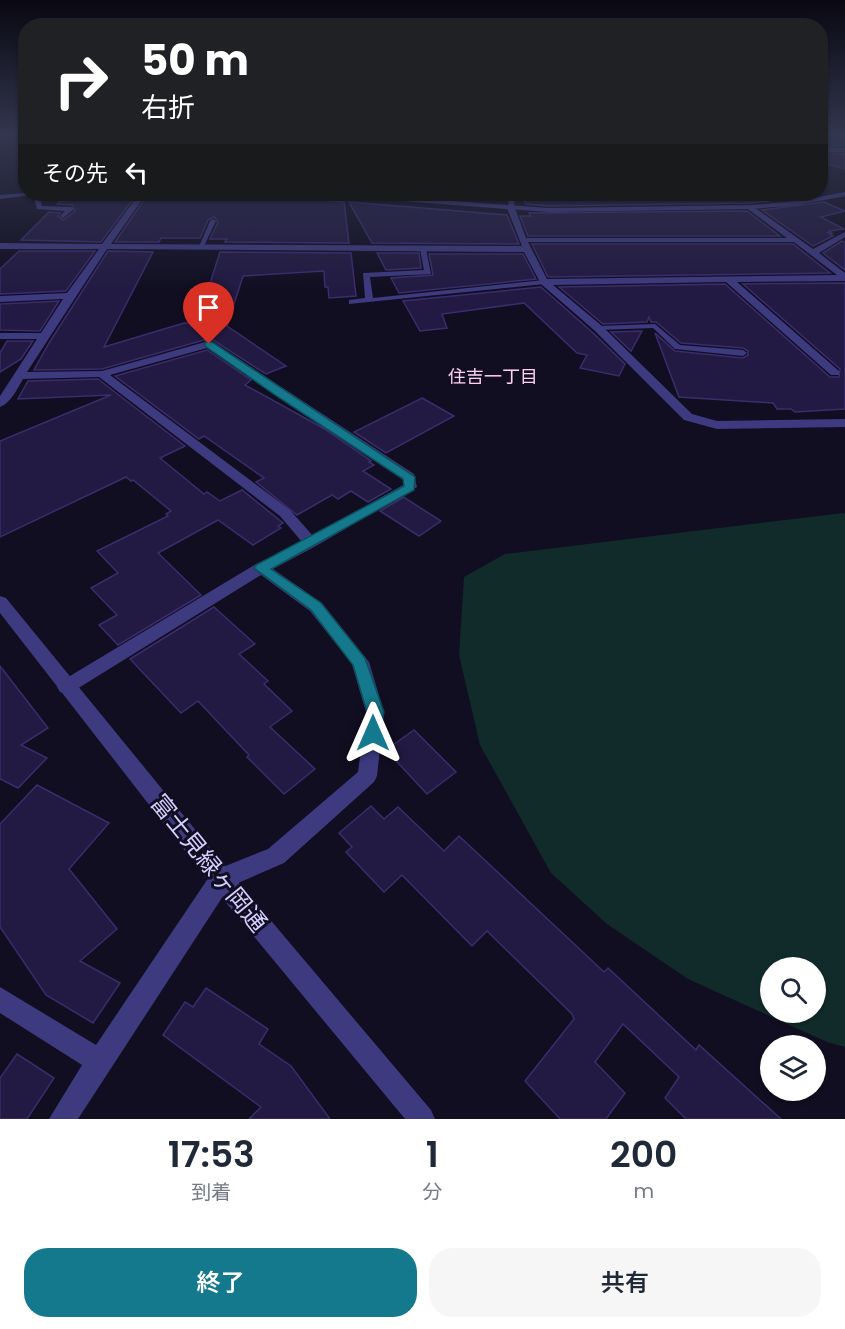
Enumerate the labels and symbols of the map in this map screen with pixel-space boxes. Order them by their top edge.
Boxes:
pin [183,282,234,344]
district label: 住吉一丁目 [448,364,538,389]
position arrow [341,701,405,765]
street label: 富士見緑ヶ岡通 [143,787,275,939]

